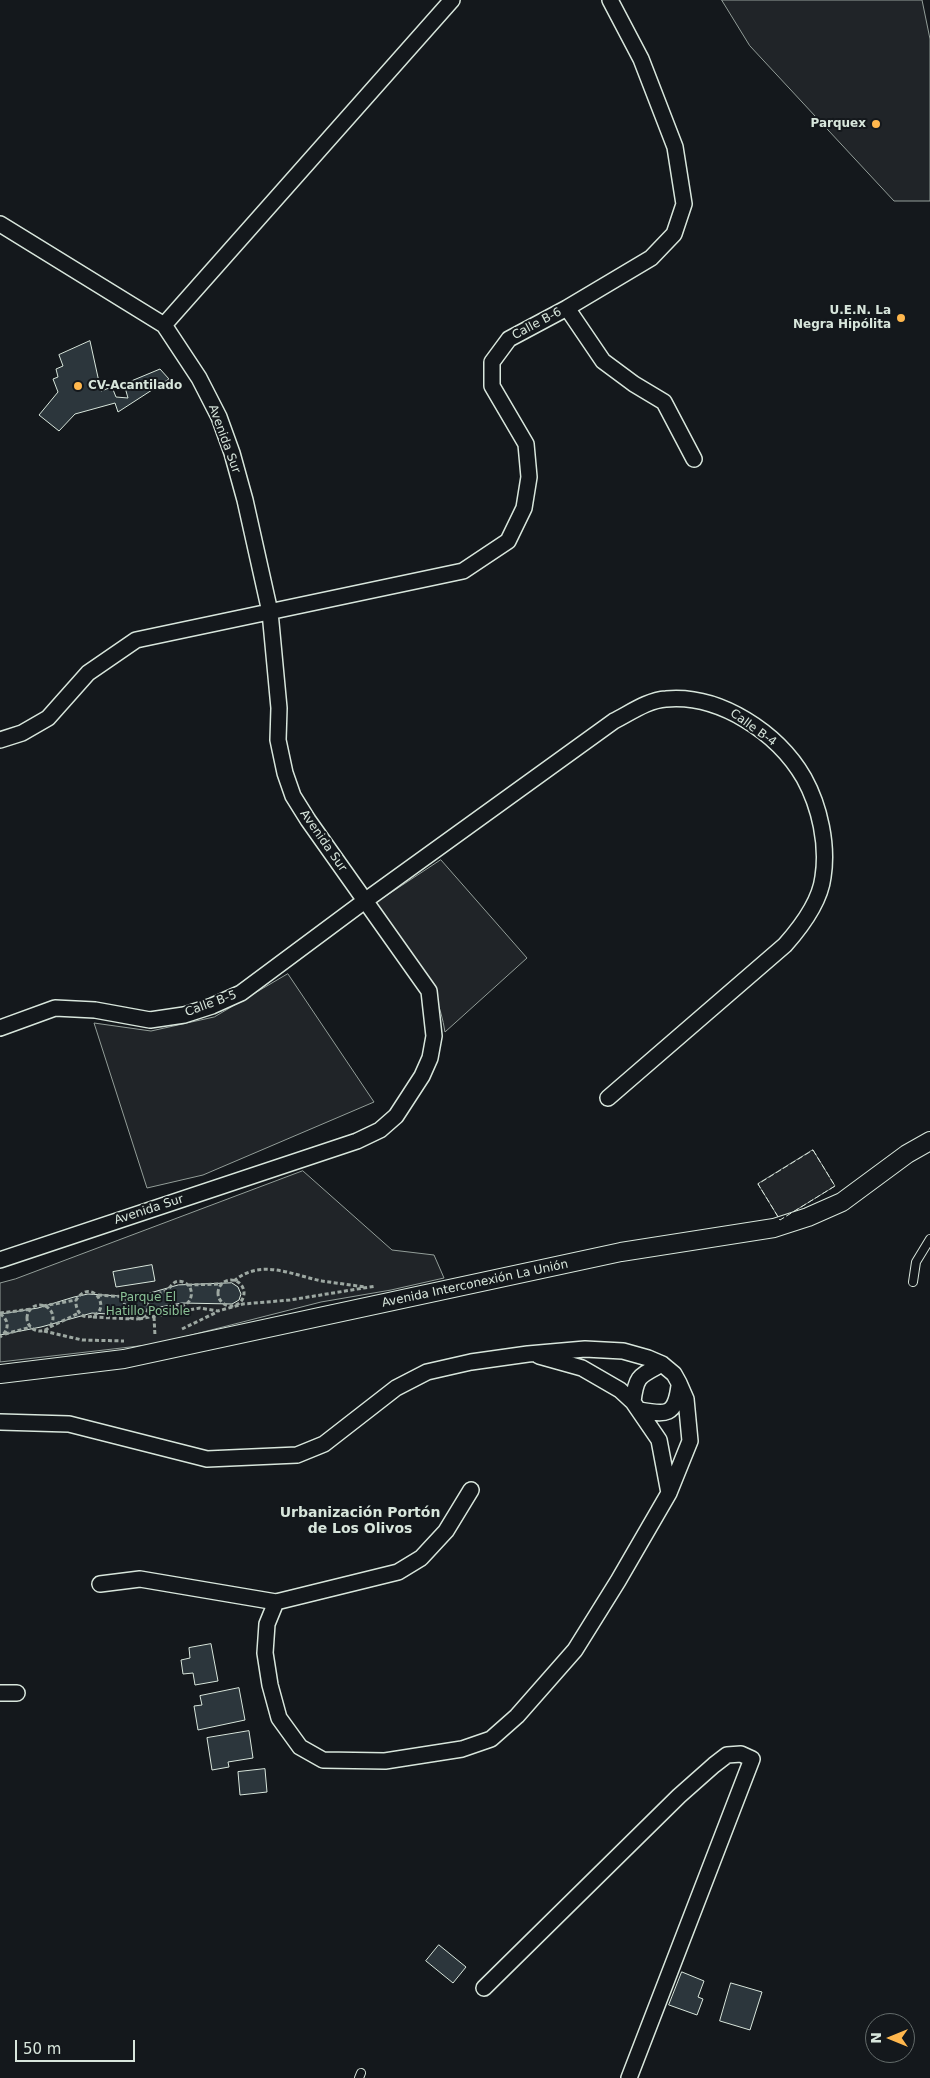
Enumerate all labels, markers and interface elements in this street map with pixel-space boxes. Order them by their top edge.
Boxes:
place label: Parquex [810,117,866,131]
marker: Parquex [870,118,882,130]
place label: U.E.N. La Negra Hipólita [793,304,891,332]
street label: Calle B-6 [510,305,564,343]
marker: U.E.N. La Negra Hipólita [895,312,907,324]
place label: CV-Acantilado [88,379,182,393]
marker: CV-Acantilado [72,380,84,392]
street label: Avenida Sur [205,403,243,475]
street label: Calle B-4 [727,706,779,750]
street label: Avenida Sur [296,807,350,875]
street label: Calle B-5 [183,988,239,1020]
street label: Avenida Sur [113,1192,185,1228]
street label: Avenida Interconexión La Unión [381,1257,569,1311]
park label: Parque El Hatillo Posible [106,1291,190,1319]
district label: Urbanización Portón de Los Olivos [280,1505,440,1538]
north arrow [865,2013,915,2063]
scale bar [18,2030,138,2062]
text: N [868,2032,884,2044]
text: 50 m [23,2040,61,2058]

